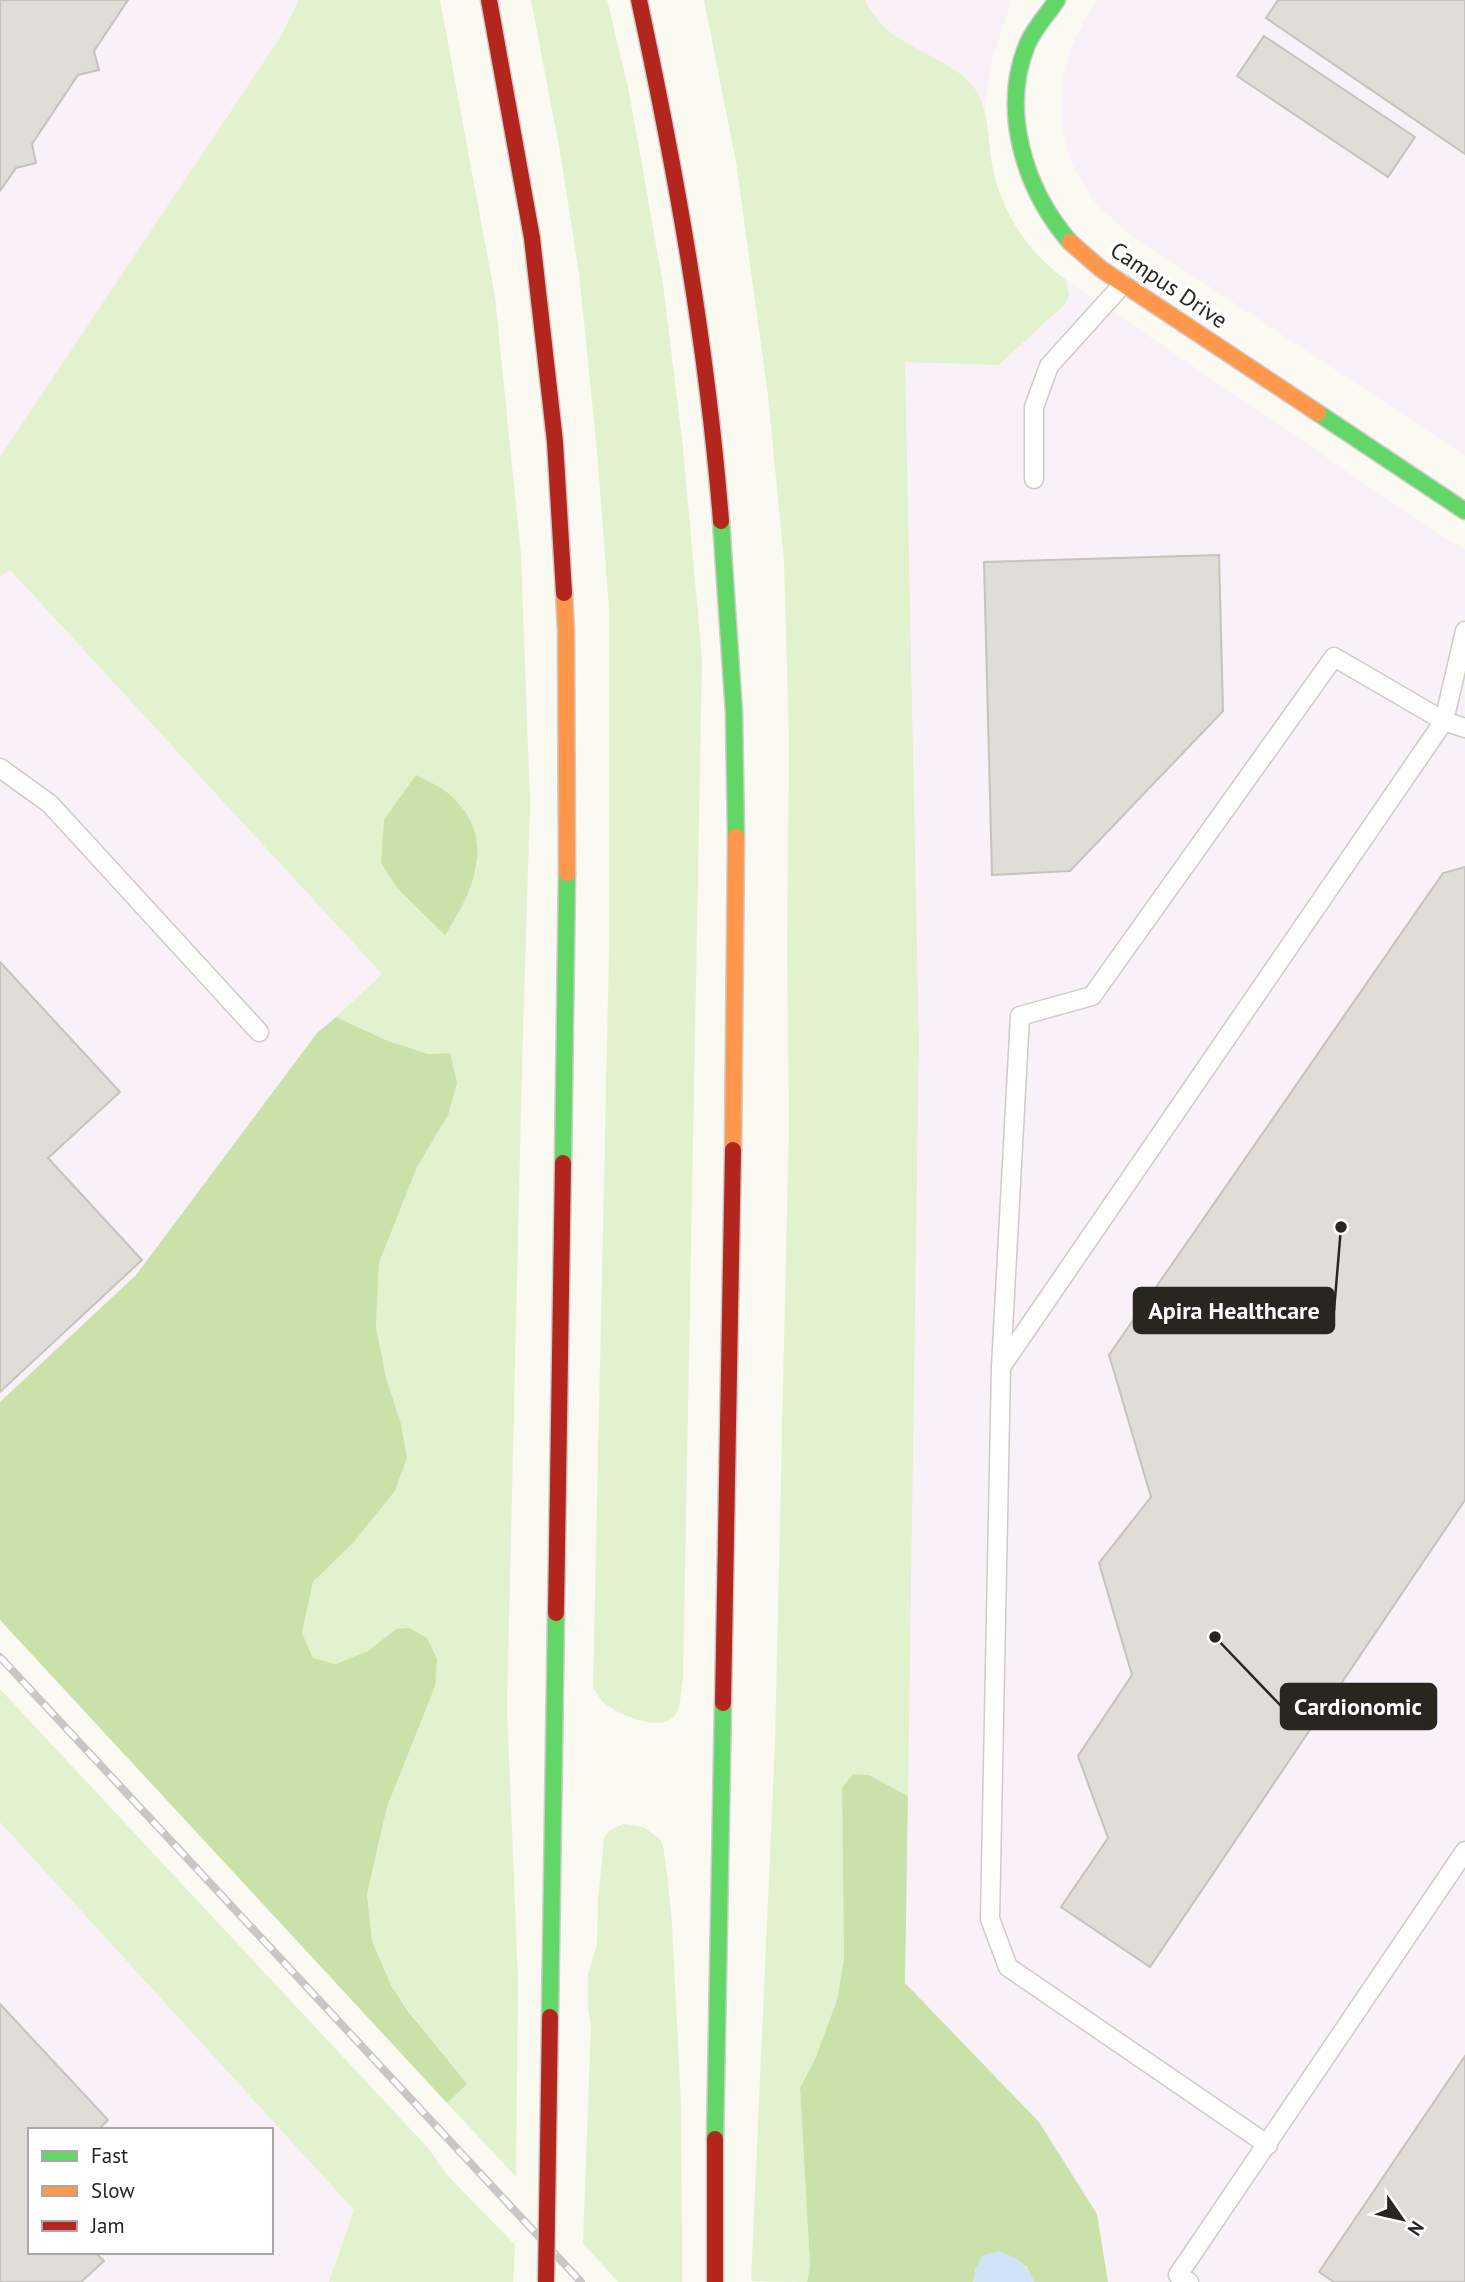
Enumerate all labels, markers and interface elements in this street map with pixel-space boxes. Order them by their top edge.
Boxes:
street label: Campus Drive [1105,235,1233,334]
callout: Apira Healthcare [1134,1288,1334,1333]
text: Apira Healthcare [1148,1295,1320,1326]
callout: Cardionomic [1281,1684,1436,1729]
text: Cardionomic [1294,1691,1422,1722]
legend [28,2128,273,2254]
text: Fast [91,2142,128,2169]
text: Slow [91,2177,135,2204]
north arrow [1367,2184,1437,2254]
text: Jam [90,2212,125,2239]
text: N [1403,2217,1430,2240]

